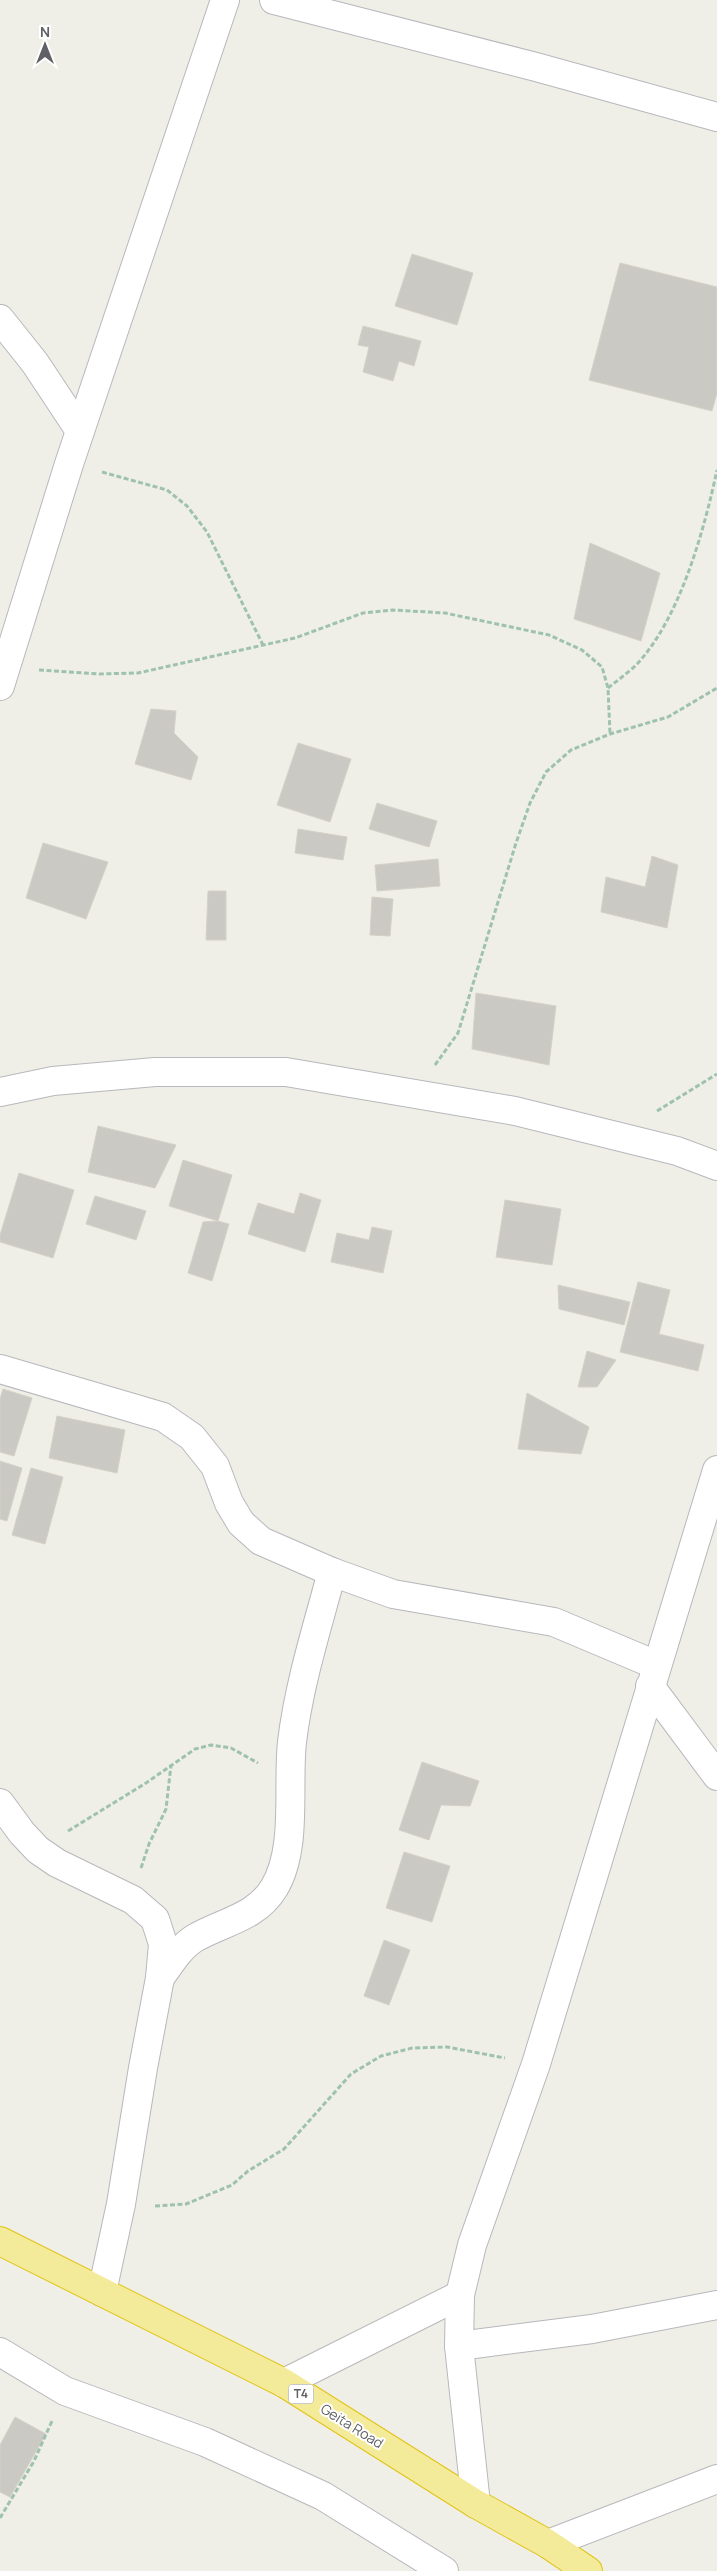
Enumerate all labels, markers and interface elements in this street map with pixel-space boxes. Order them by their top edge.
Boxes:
north arrow [20,20,70,70]
text: N [40,22,50,41]
road number: T4 [288,2384,314,2404]
street label: Geita Road [317,2399,387,2452]

